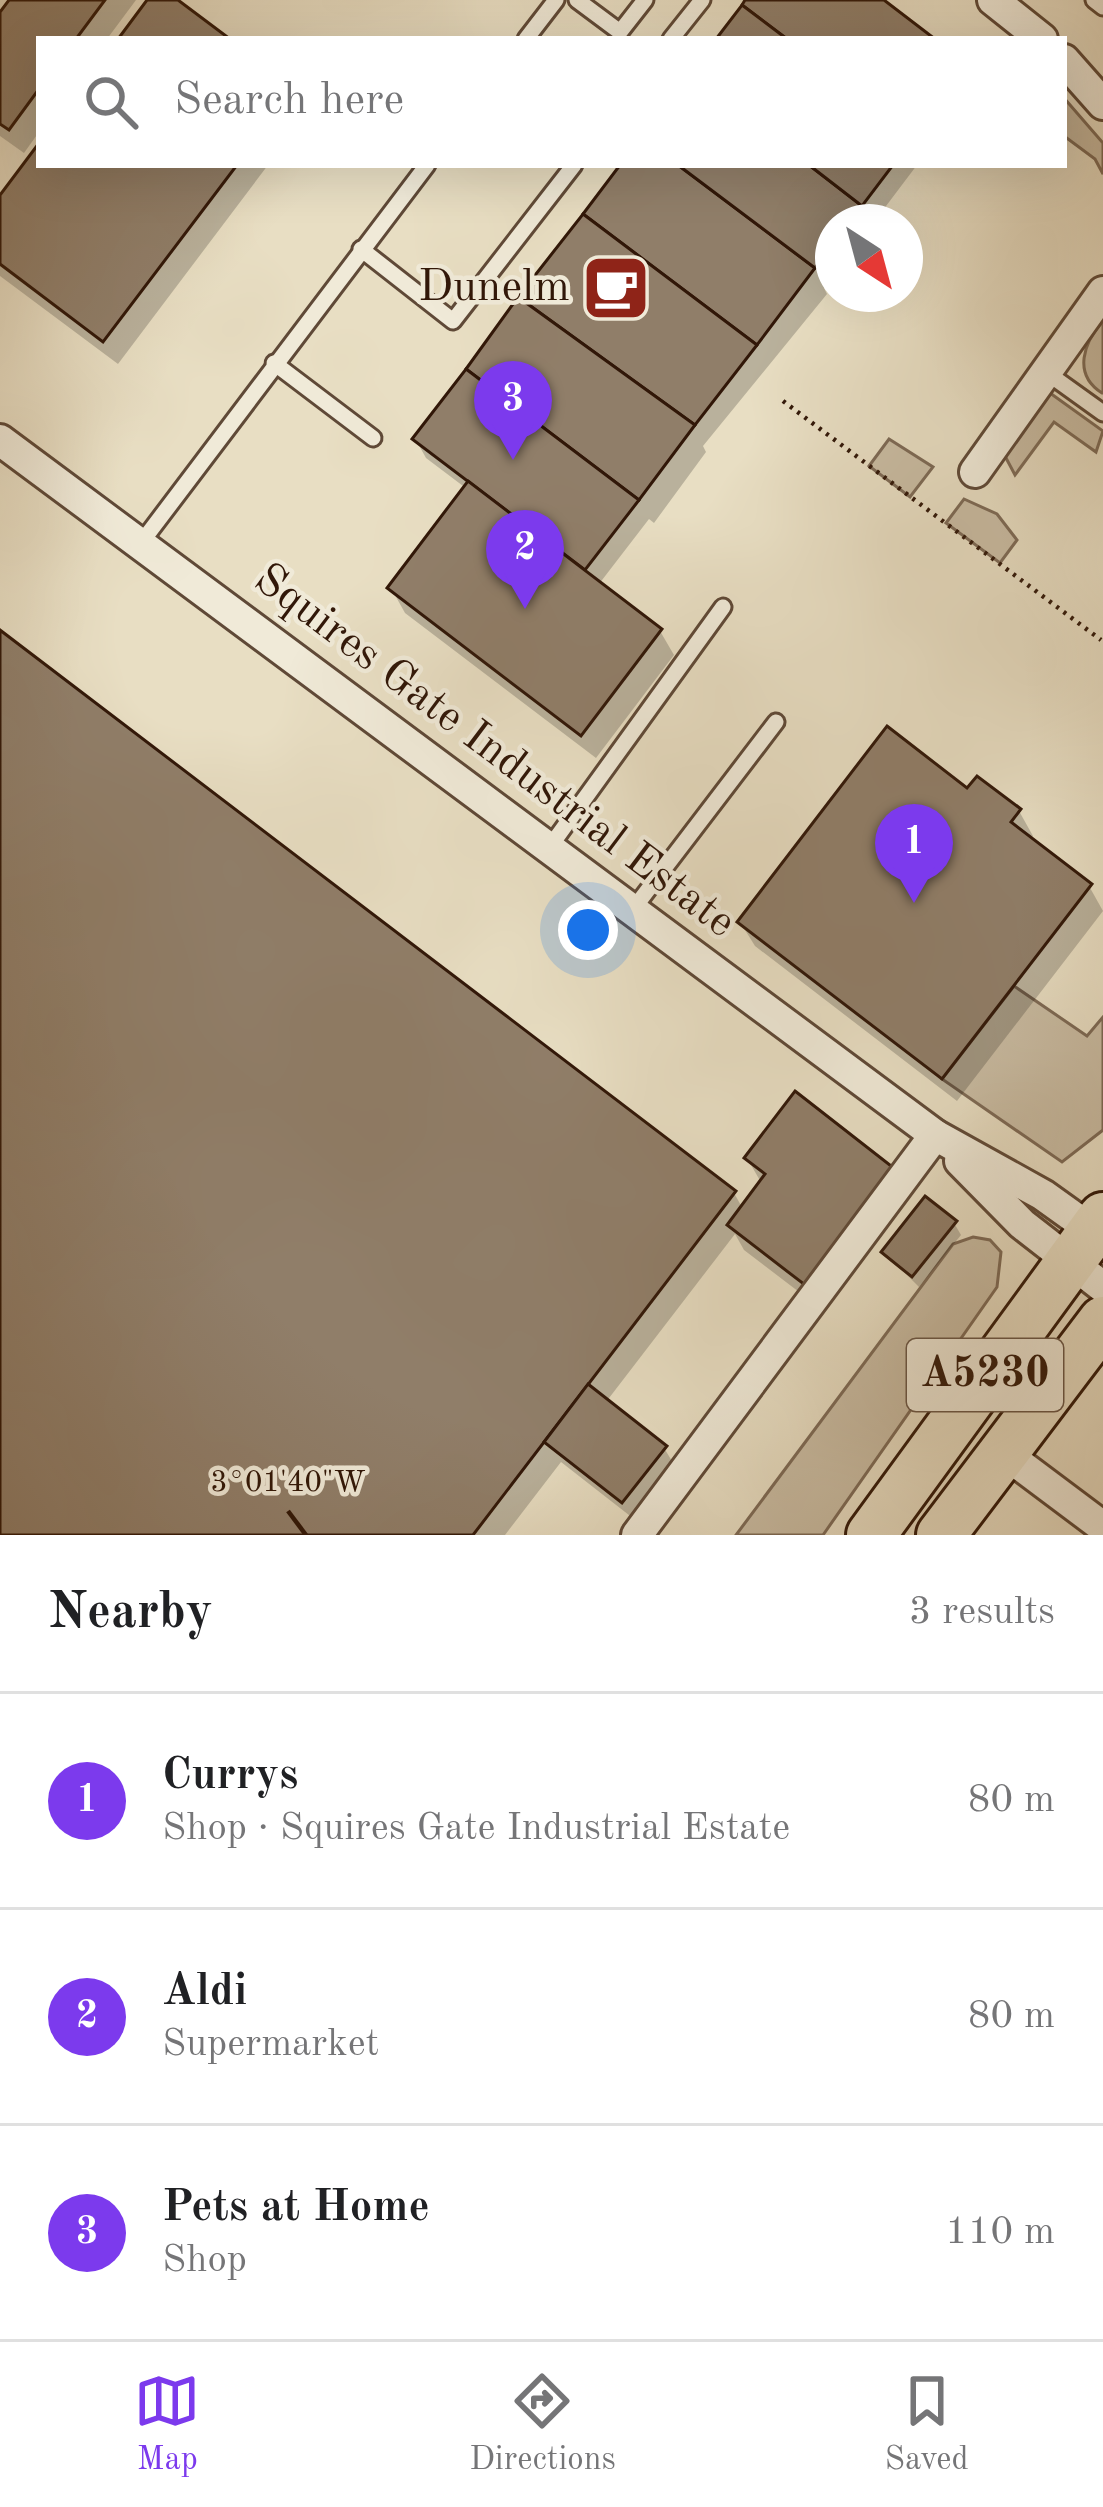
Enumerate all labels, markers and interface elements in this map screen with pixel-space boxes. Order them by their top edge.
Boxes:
search box [36,36,1067,168]
icon: search [78,69,144,135]
text: Search here [174,79,404,124]
north arrow [815,204,923,312]
cafe icon: Dunelm [581,253,651,323]
place label: Dunelm [418,266,570,311]
pin: 3 [474,361,552,460]
pin: 2 [486,510,564,609]
street label: Squires Gate Industrial Estate [245,557,743,947]
pin: 1 [875,804,953,903]
your location [558,900,618,960]
road number: A5230 [907,1339,1063,1411]
text: 3°01'40"W [210,1468,366,1498]
text: Nearby [48,1588,213,1639]
text: 3 results [909,1593,1055,1632]
text: Currys [162,1754,298,1799]
text: 1 [76,1781,98,1820]
text: 80 m [968,1781,1055,1820]
text: Shop · Squires Gate Industrial Estate [162,1809,790,1848]
text: Aldi [162,1970,247,2015]
text: 2 [76,1997,98,2036]
text: 80 m [968,1997,1055,2036]
text: Supermarket [162,2025,379,2064]
text: Pets at Home [162,2186,430,2231]
text: 3 [76,2213,98,2252]
text: 110 m [945,2213,1055,2252]
text: Shop [162,2241,247,2280]
tab: Map [134,2368,200,2481]
tab: Directions [469,2368,616,2481]
tab: Saved [885,2368,969,2481]

